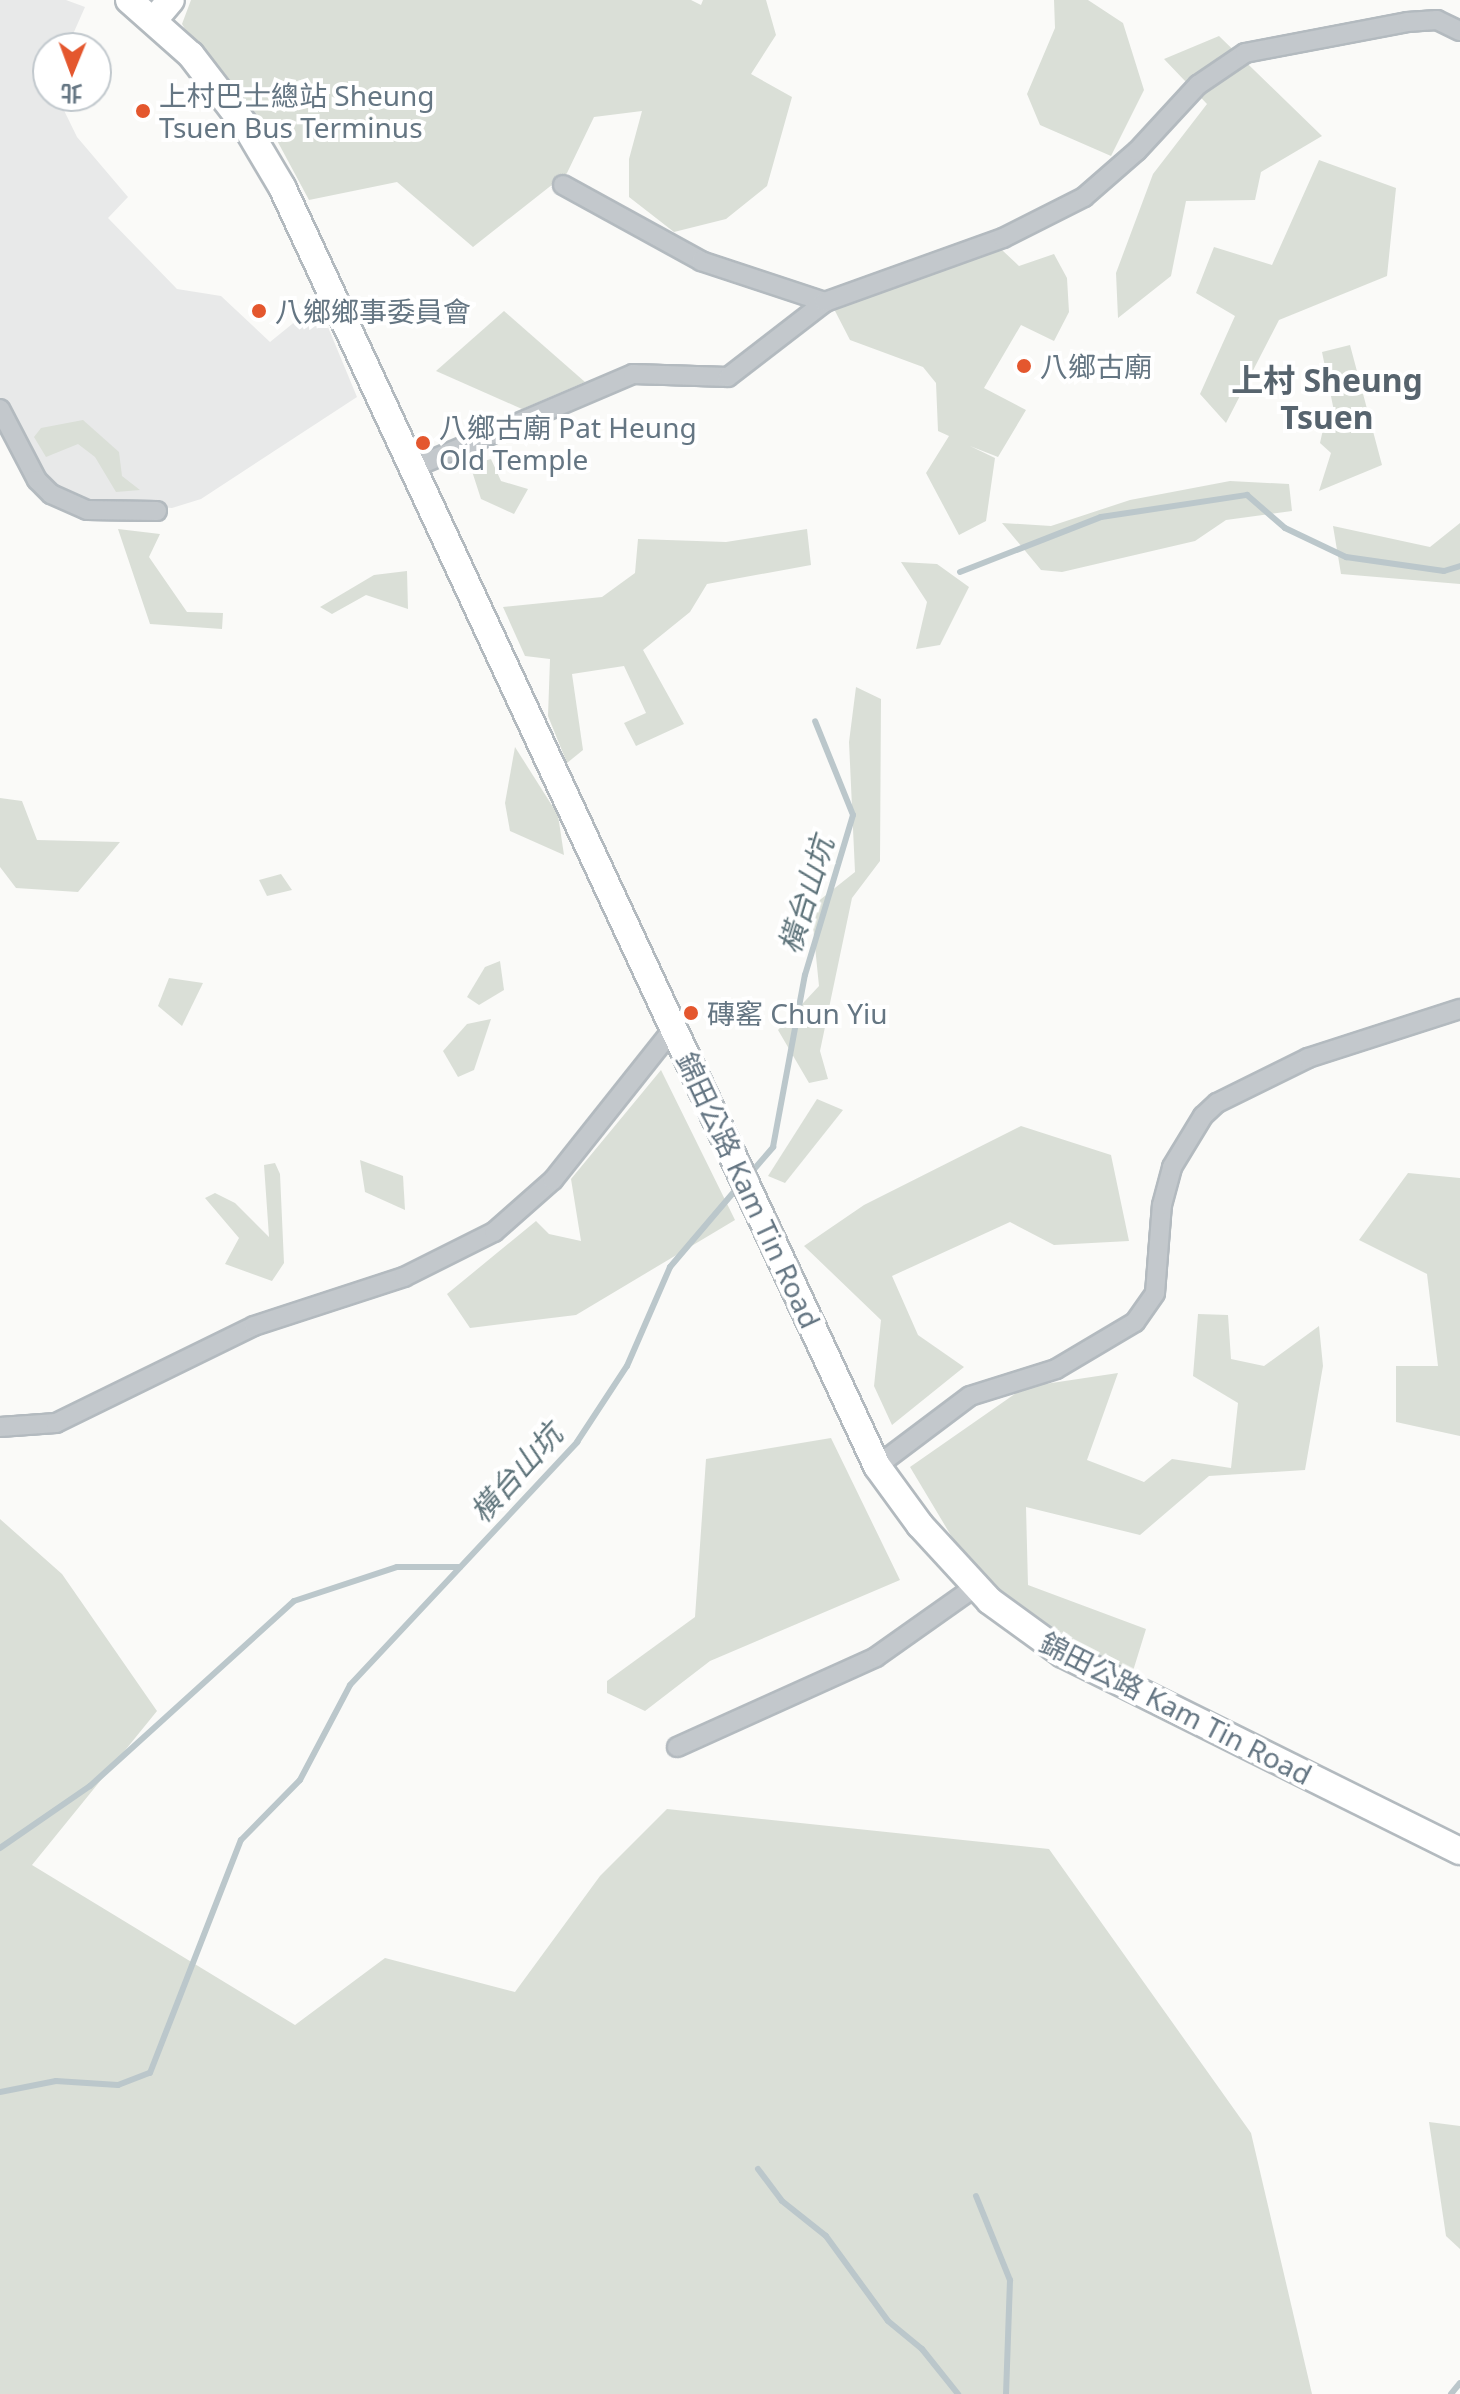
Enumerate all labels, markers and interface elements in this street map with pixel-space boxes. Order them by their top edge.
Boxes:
north arrow [32,32,112,112]
place label: 上村巴士總站 Sheung Tsuen Bus Terminus [159,78,435,144]
text: 北 [60,79,83,109]
marker: 上村巴士總站 Sheung Tsuen Bus Terminus [134,102,152,120]
place label: 八鄉鄉事委員會 [275,294,471,328]
marker: 八鄉鄉事委員會 [250,302,268,320]
place label: 八鄉古廟 [1040,349,1152,383]
marker: 八鄉古廟 [1015,357,1033,375]
district label: 上村 Sheung Tsuen [1231,362,1423,437]
place label: 八鄉古廟 Pat Heung Old Temple [439,410,697,476]
marker: 八鄉古廟 Pat Heung Old Temple [414,434,432,452]
water label: 橫台山坑 [771,832,841,958]
place label: 磚窰 Chun Yiu [707,996,888,1030]
marker: 磚窰 Chun Yiu [682,1004,700,1022]
street label: 錦田公路 Kam Tin Road [670,1047,828,1333]
water label: 橫台山坑 [462,1416,570,1530]
street label: 錦田公路 Kam Tin Road [1035,1625,1317,1791]

